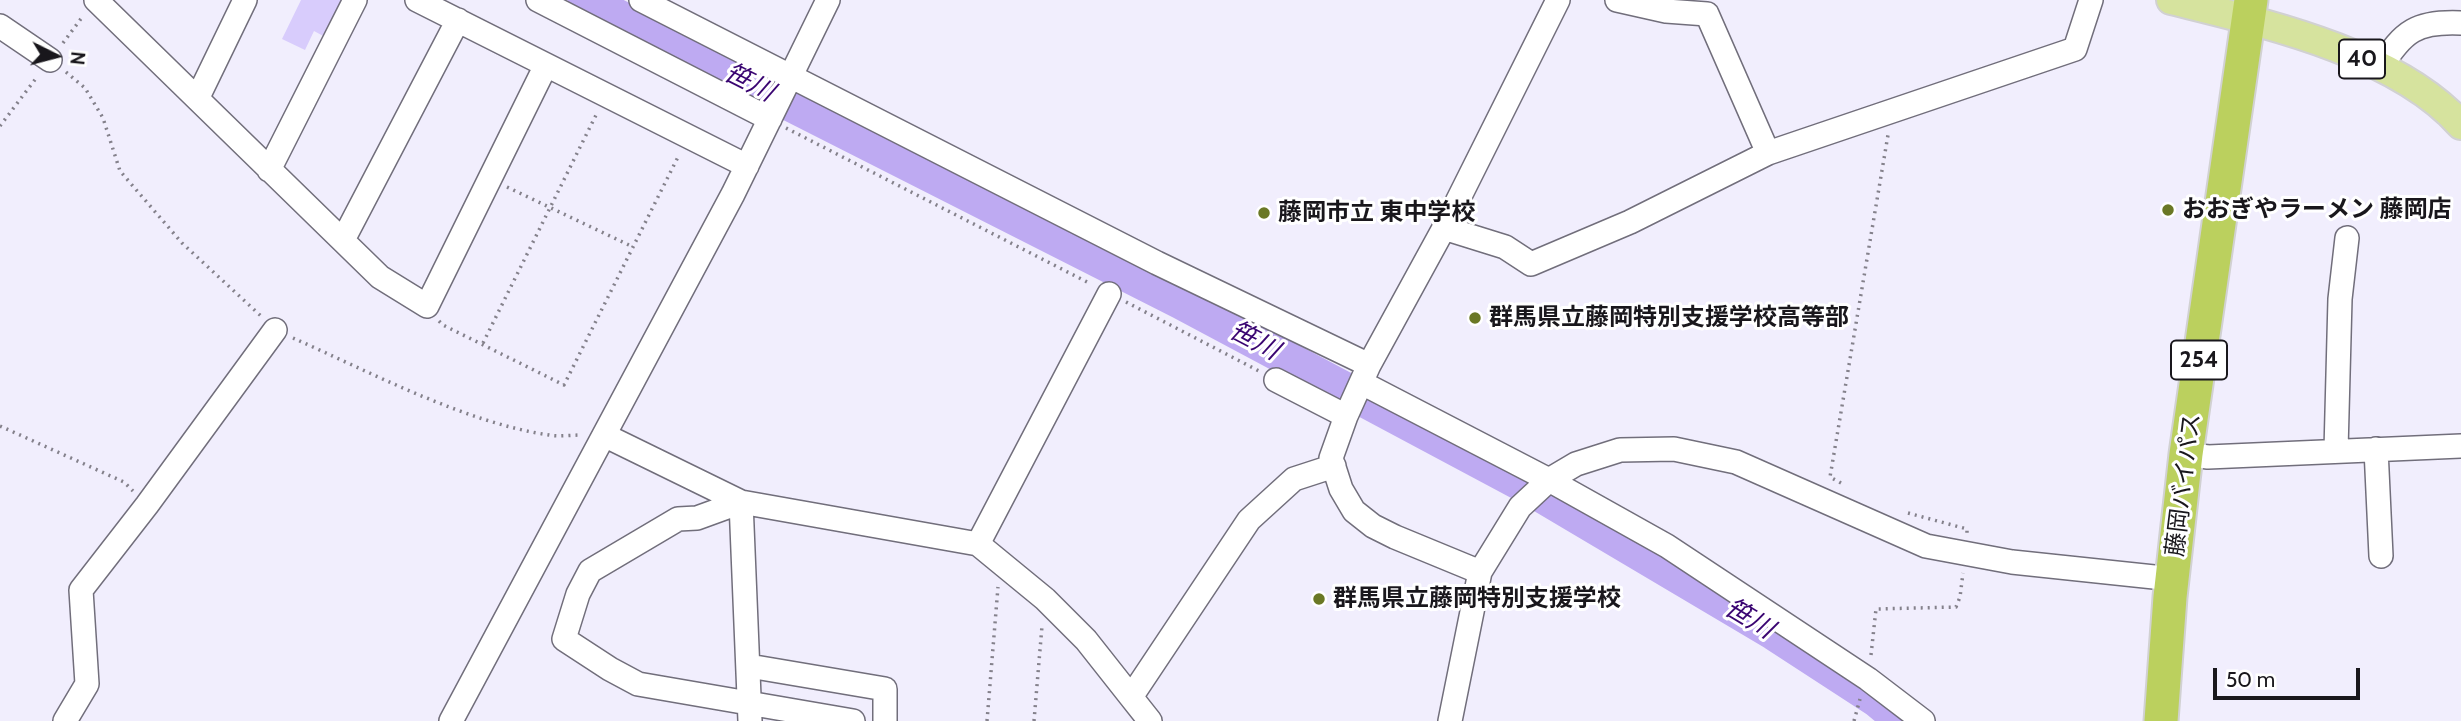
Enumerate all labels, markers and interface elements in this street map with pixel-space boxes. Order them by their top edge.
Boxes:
north arrow [21,21,91,91]
road number: 40 [2339,40,2385,78]
text: N [65,50,90,66]
water label: 笹川 [719,57,779,109]
place label: おおぎやラーメン 藤岡店 [2182,196,2451,224]
place label: 藤岡市立 東中学校 [1278,199,1475,227]
marker: おおぎやラーメン 藤岡店 [2160,202,2176,218]
marker: 藤岡市立 東中学校 [1256,205,1272,221]
place label: 群馬県立藤岡特別支援学校高等部 [1489,304,1849,332]
marker: 群馬県立藤岡特別支援学校高等部 [1467,310,1483,326]
water label: 笹川 [1224,315,1284,367]
road number: 254 [2171,340,2227,380]
street label: 藤岡バイパス [2161,412,2207,558]
place label: 群馬県立藤岡特別支援学校 [1333,585,1621,613]
marker: 群馬県立藤岡特別支援学校 [1311,591,1327,607]
water label: 笹川 [1719,592,1779,646]
scale bar [2216,654,2363,698]
text: 50 m [2226,667,2275,692]

